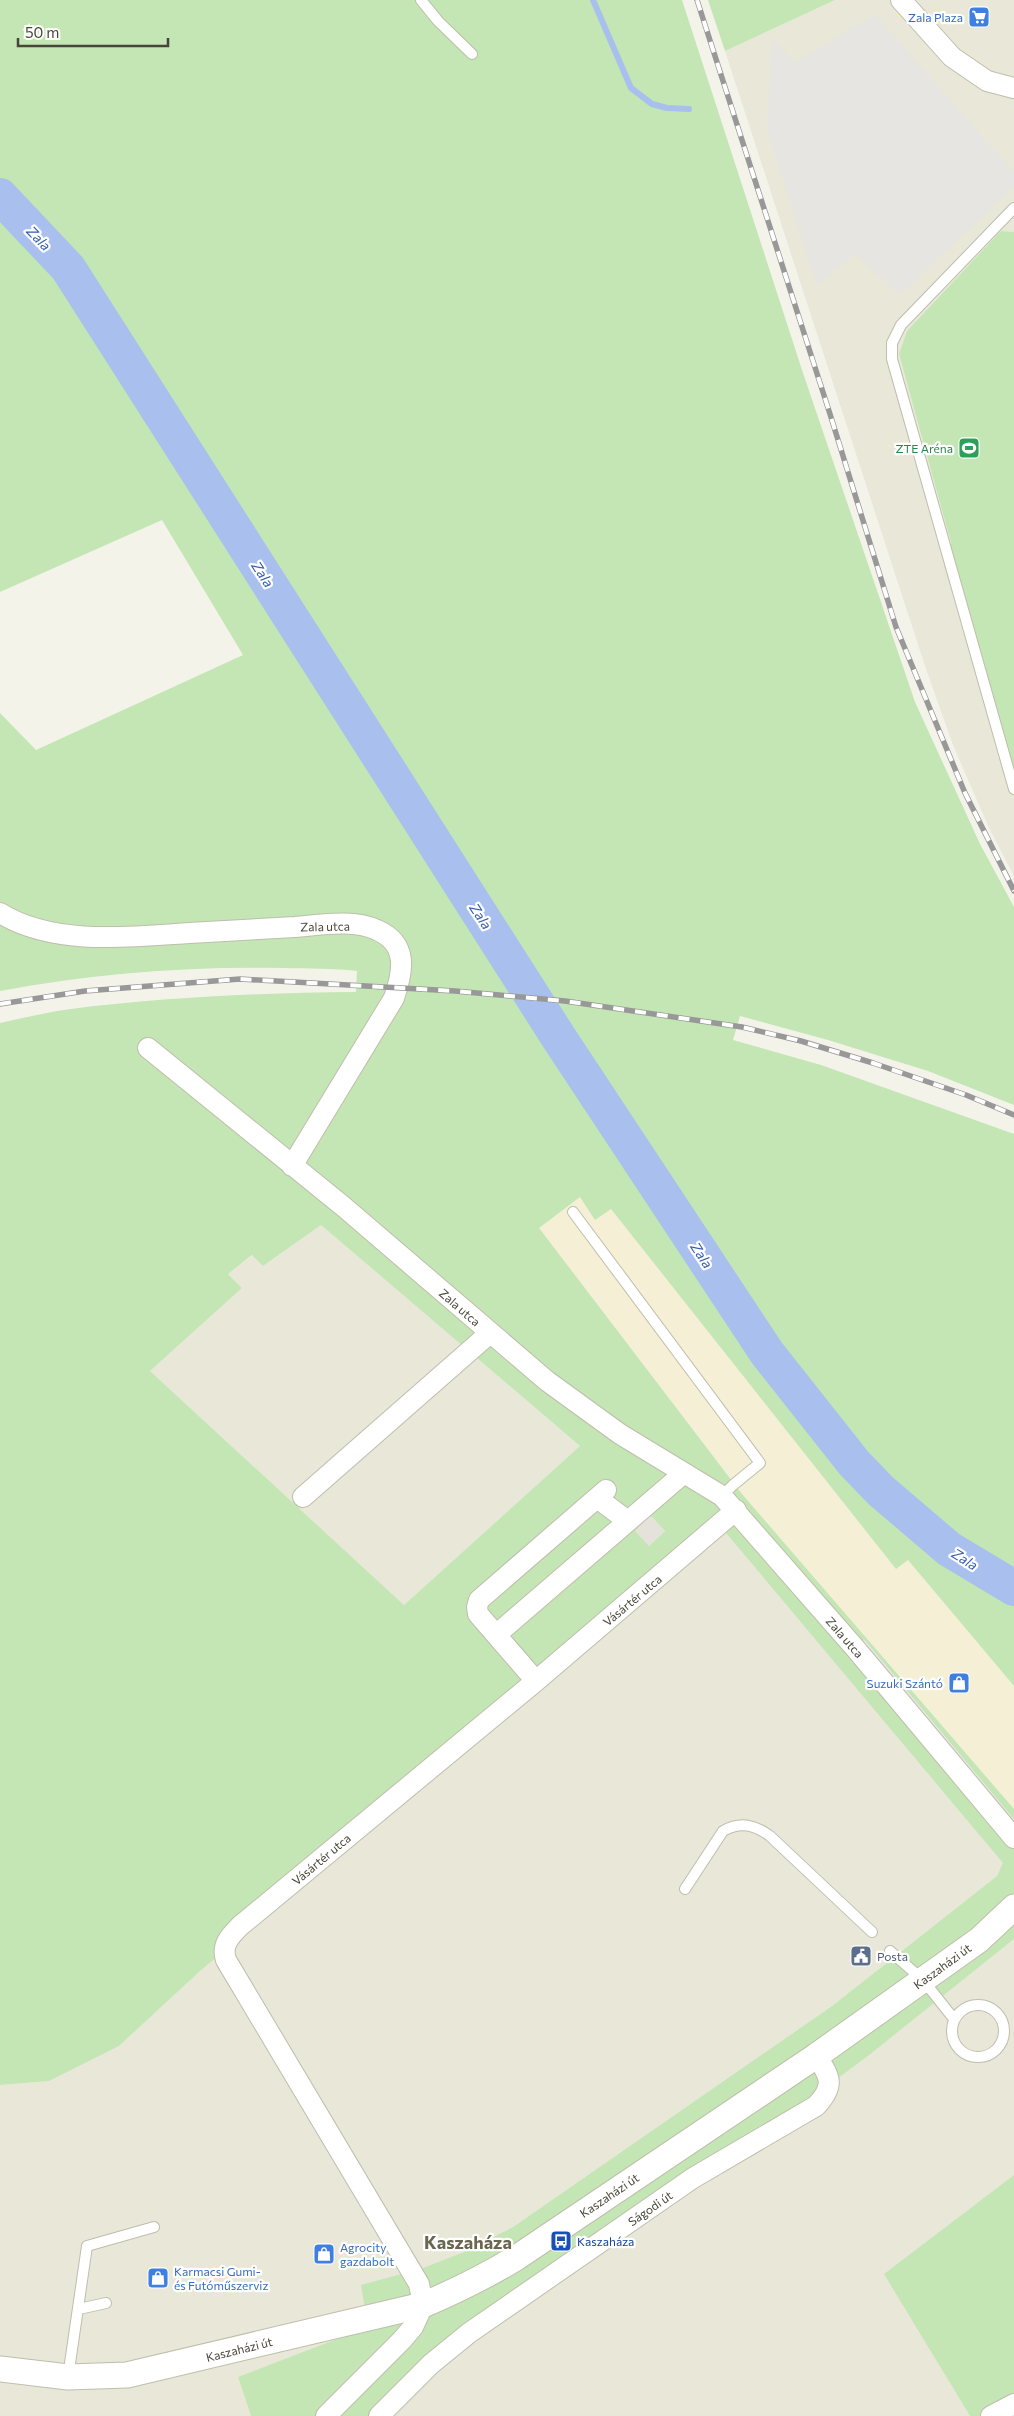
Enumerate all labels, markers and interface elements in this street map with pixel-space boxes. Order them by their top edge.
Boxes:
supermarket icon: Zala Plaza [967,5,991,29]
place label: Zala Plaza [908,10,963,24]
scale bar [18,15,168,47]
text: 50 m [25,23,59,41]
water label: Zala [23,221,55,254]
sports icon: ZTE Aréna [957,436,981,460]
place label: ZTE Aréna [895,441,953,455]
water label: Zala [248,557,278,590]
water label: Zala [466,899,496,932]
street label: Zala utca [300,919,350,933]
water label: Zala [687,1238,717,1271]
street label: Zala utca [437,1285,483,1329]
water label: Zala [948,1544,981,1574]
street label: Vásártér utca [600,1571,664,1629]
street label: Zala utca [823,1614,867,1660]
shop icon: Suzuki Szántó [947,1671,971,1695]
place label: Suzuki Szántó [867,1676,943,1690]
street label: Vásártér utca [289,1830,353,1888]
street label: Kaszaházi út [910,1940,974,1992]
public building icon: Posta [849,1944,873,1968]
place label: Posta [877,1949,908,1963]
street label: Kaszaházi út [577,2170,641,2220]
street label: Ságodi út [625,2188,675,2228]
bus stop icon: Kaszaháza [549,2229,573,2253]
district label: Kaszaháza [424,2231,512,2253]
place label: Kaszaháza [577,2234,634,2248]
place label: Agrocity gazdabolt [340,2240,394,2268]
shop icon: Agrocity gazdabolt [312,2242,336,2266]
place label: Karmacsi Gumi- és Futóműszerviz [174,2264,268,2292]
shop icon: Karmacsi Gumi- és Futóműszerviz [146,2266,170,2290]
street label: Kaszaházi út [204,2334,274,2364]

